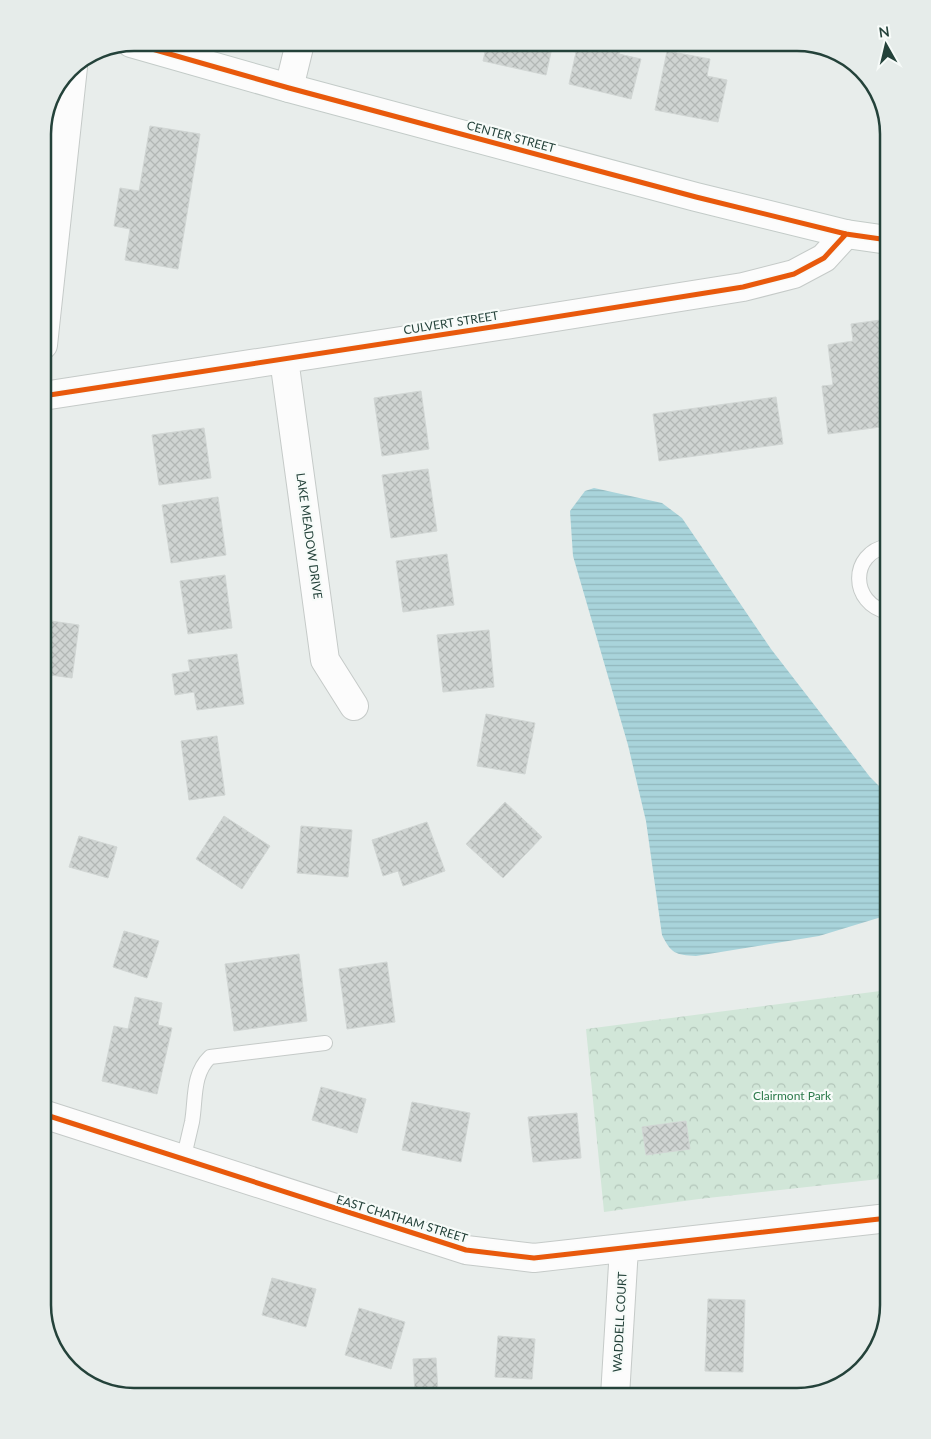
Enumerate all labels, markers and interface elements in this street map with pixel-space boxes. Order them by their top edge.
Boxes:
north arrow [861,20,911,70]
text: N [878,22,891,41]
street label: CENTER STREET [465,118,557,156]
street label: CULVERT STREET [402,308,500,337]
street label: LAKE MEADOW DRIVE [293,472,326,600]
park label: Clairmont Park [753,1088,832,1103]
street label: EAST CHATHAM STREET [335,1191,470,1246]
street label: WADDELL COURT [609,1271,630,1373]

